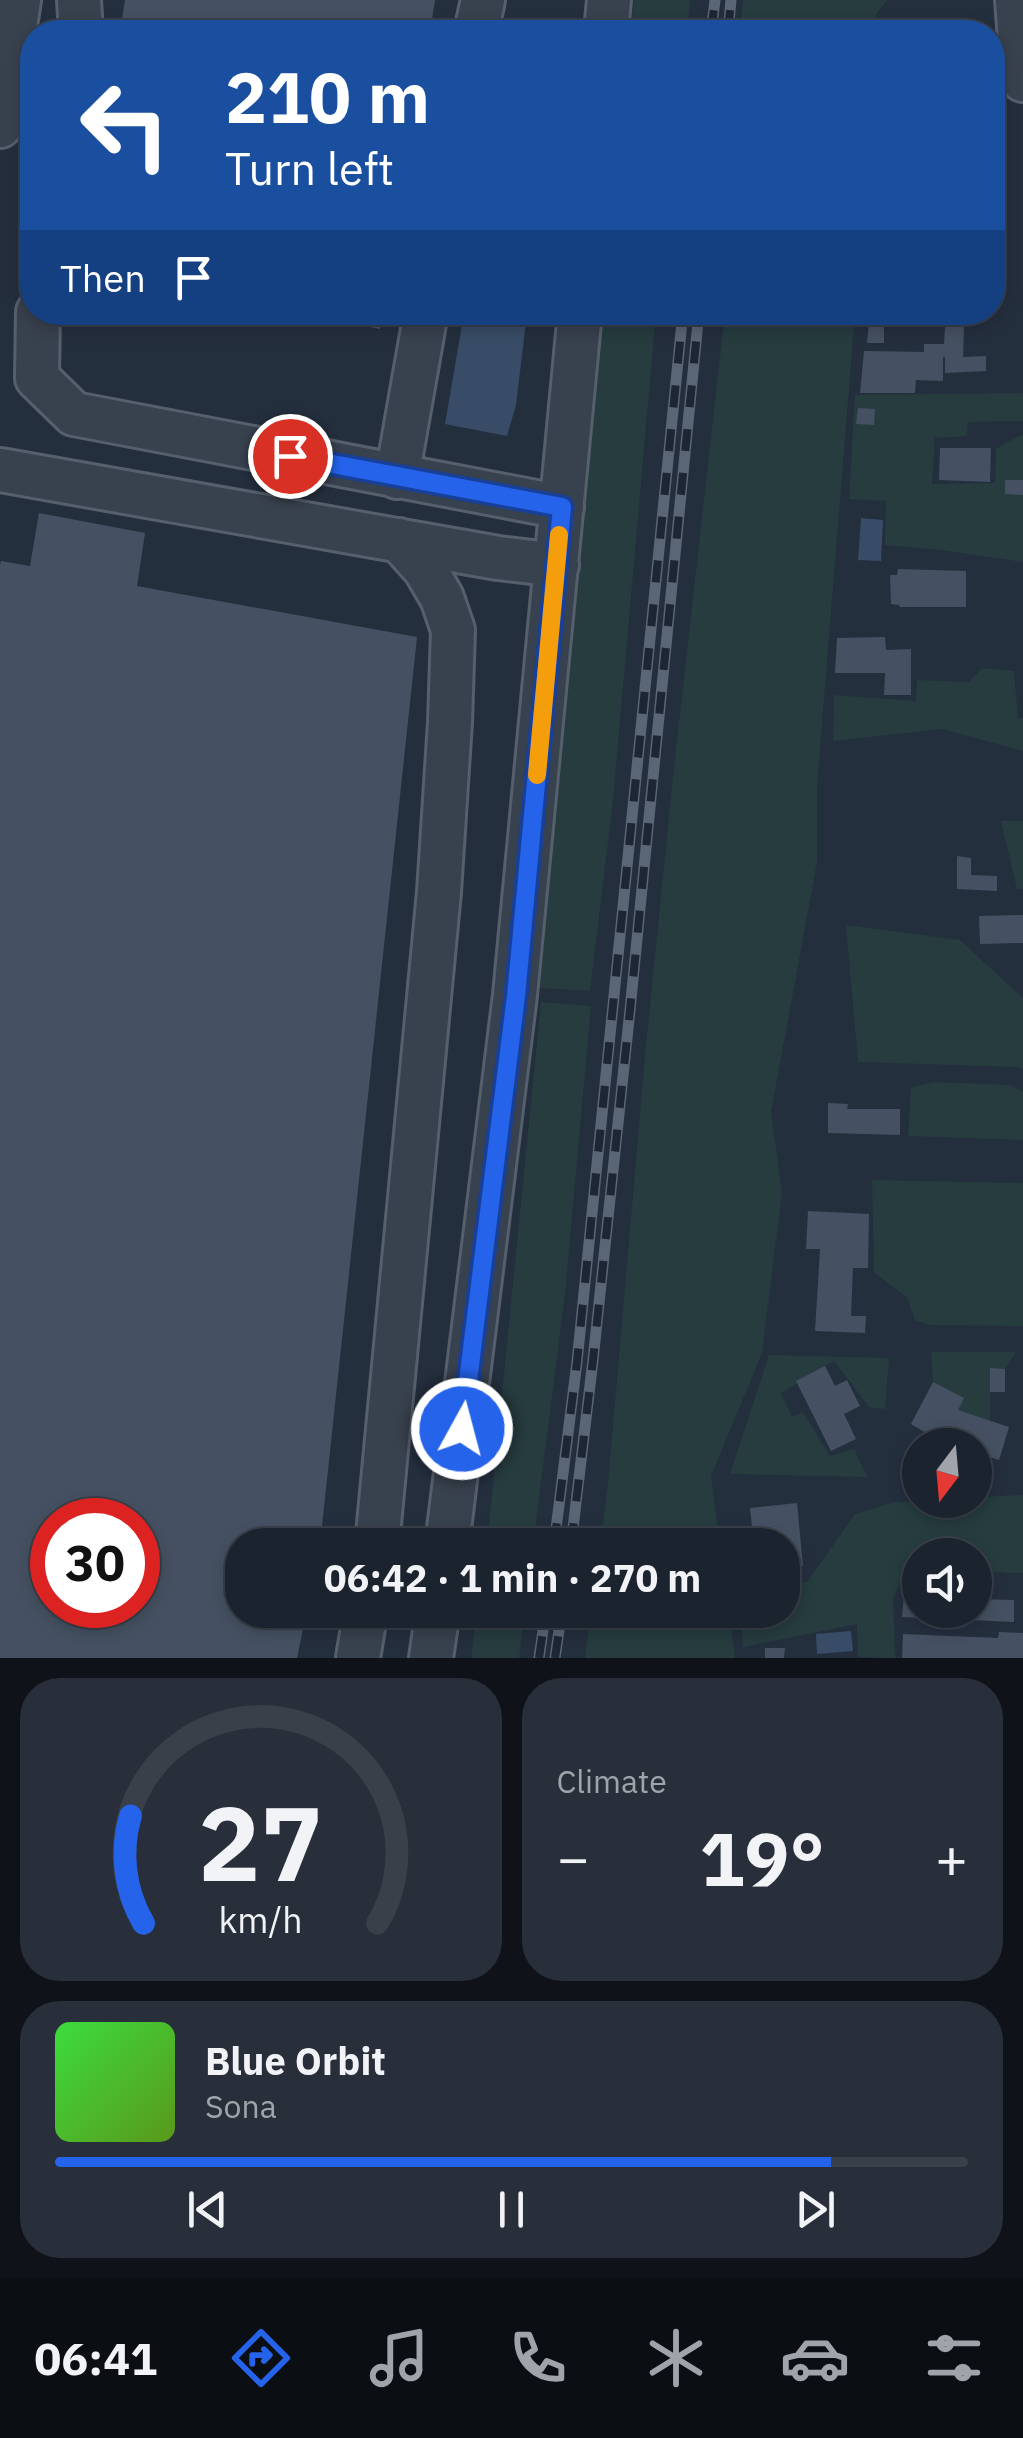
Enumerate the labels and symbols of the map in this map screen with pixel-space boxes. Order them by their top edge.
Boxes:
pin [248,414,333,499]
position arrow [410,1377,514,1481]
north arrow [902,1428,992,1518]
speed limit sign: 30 [30,1498,160,1628]

